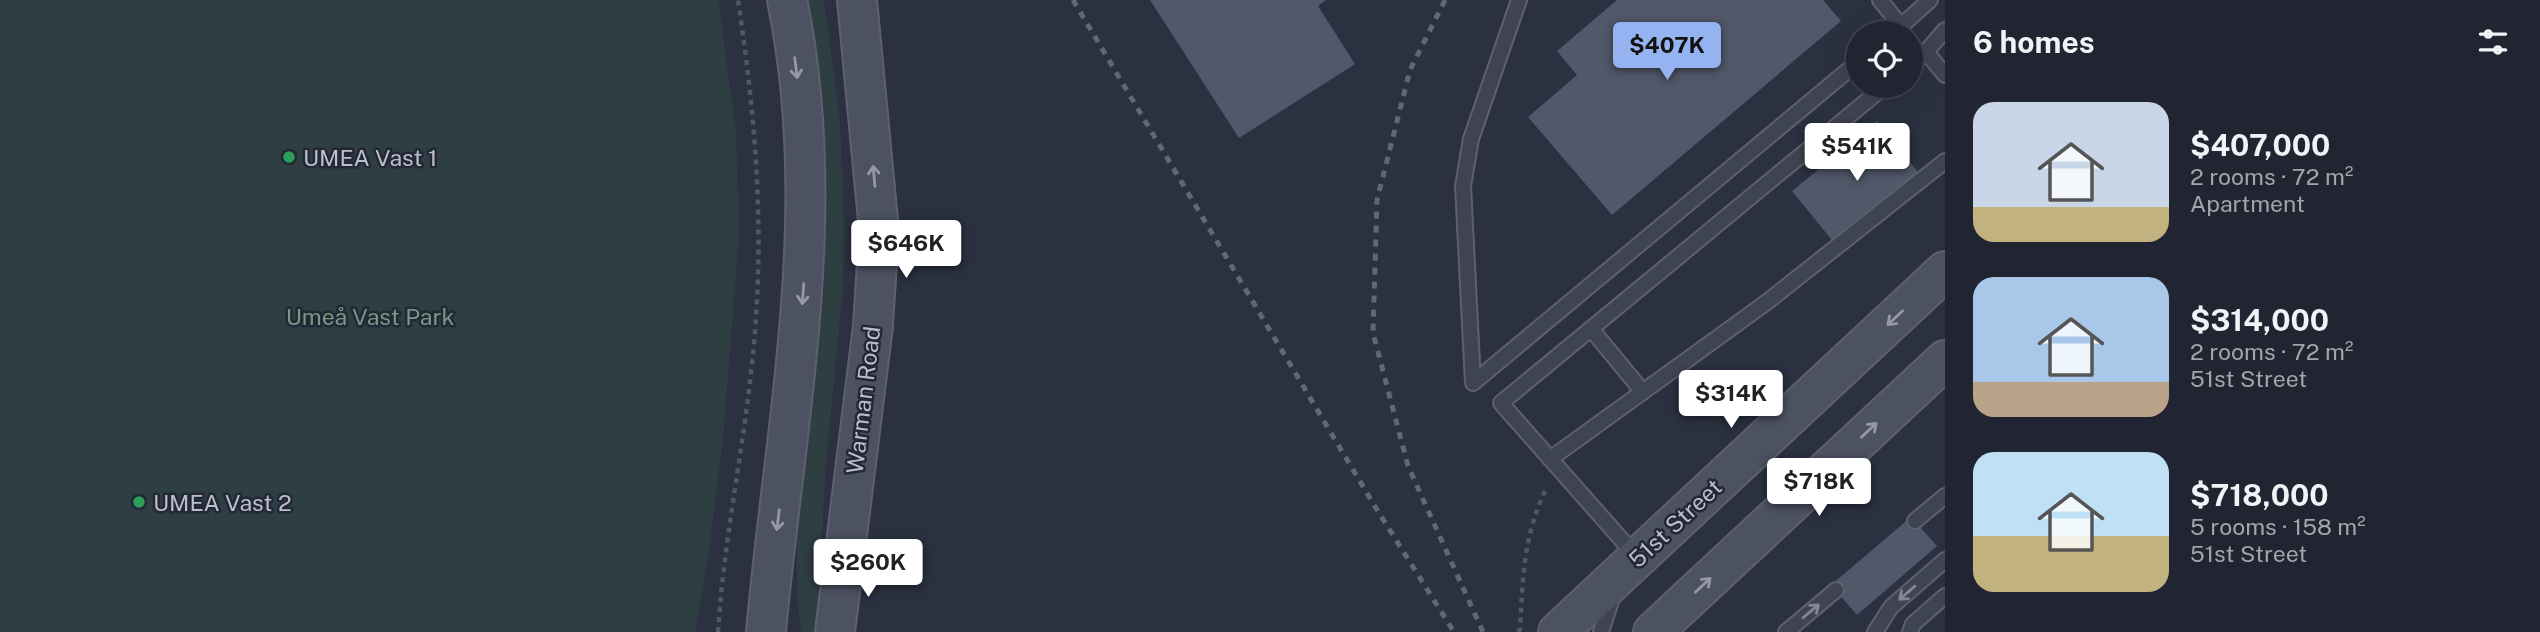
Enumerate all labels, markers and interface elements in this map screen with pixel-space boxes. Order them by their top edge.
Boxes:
map controls [1846,21,1923,98]
button: locate [1846,21,1923,98]
pin: $407K [1618,22,1716,82]
icon: filters [2474,23,2512,61]
text: 6 homes [1973,24,2095,60]
text: $407K [1629,31,1705,58]
one-way arrow [790,56,803,78]
pin: $541K [1808,124,1906,183]
text: $407,000 [2190,127,2330,163]
icon: home [2029,130,2113,214]
text: $541K [1821,132,1893,159]
place label: UMEA Vast 1 [303,144,437,171]
marker: UMEA Vast 1 [281,149,297,165]
text: 2 rooms · 72 m² [2190,163,2353,190]
one-way arrow [867,165,880,188]
text: Apartment [2190,190,2305,217]
pin: $646K [857,220,955,280]
text: $646K [867,229,945,256]
one-way arrow [796,283,809,305]
text: $314,000 [2190,302,2329,338]
park label: Umeå Vast Park [286,303,454,330]
icon: home [2029,305,2113,389]
one-way arrow [1887,309,1904,326]
street label: Warman Road [841,325,885,475]
text: 2 rooms · 72 m² [2190,338,2353,365]
text: 51st Street [2190,365,2307,392]
pin: $314K [1682,370,1780,430]
text: $314K [1695,379,1767,406]
one-way arrow [1860,422,1877,439]
pin: $718K [1770,458,1868,518]
text: $718K [1783,467,1855,494]
street label: 51st Street [1623,473,1727,573]
text: $718,000 [2190,477,2329,513]
icon: home [2029,480,2113,564]
place label: UMEA Vast 2 [153,489,292,516]
marker: UMEA Vast 2 [131,494,147,510]
one-way arrow [771,509,784,531]
text: 5 rooms · 158 m² [2190,513,2366,540]
pin: $260K [819,540,917,599]
text: 51st Street [2190,540,2307,567]
text: $260K [830,548,906,575]
one-way arrow [1694,577,1711,594]
one-way arrow [1898,585,1916,601]
one-way arrow [1802,603,1820,619]

